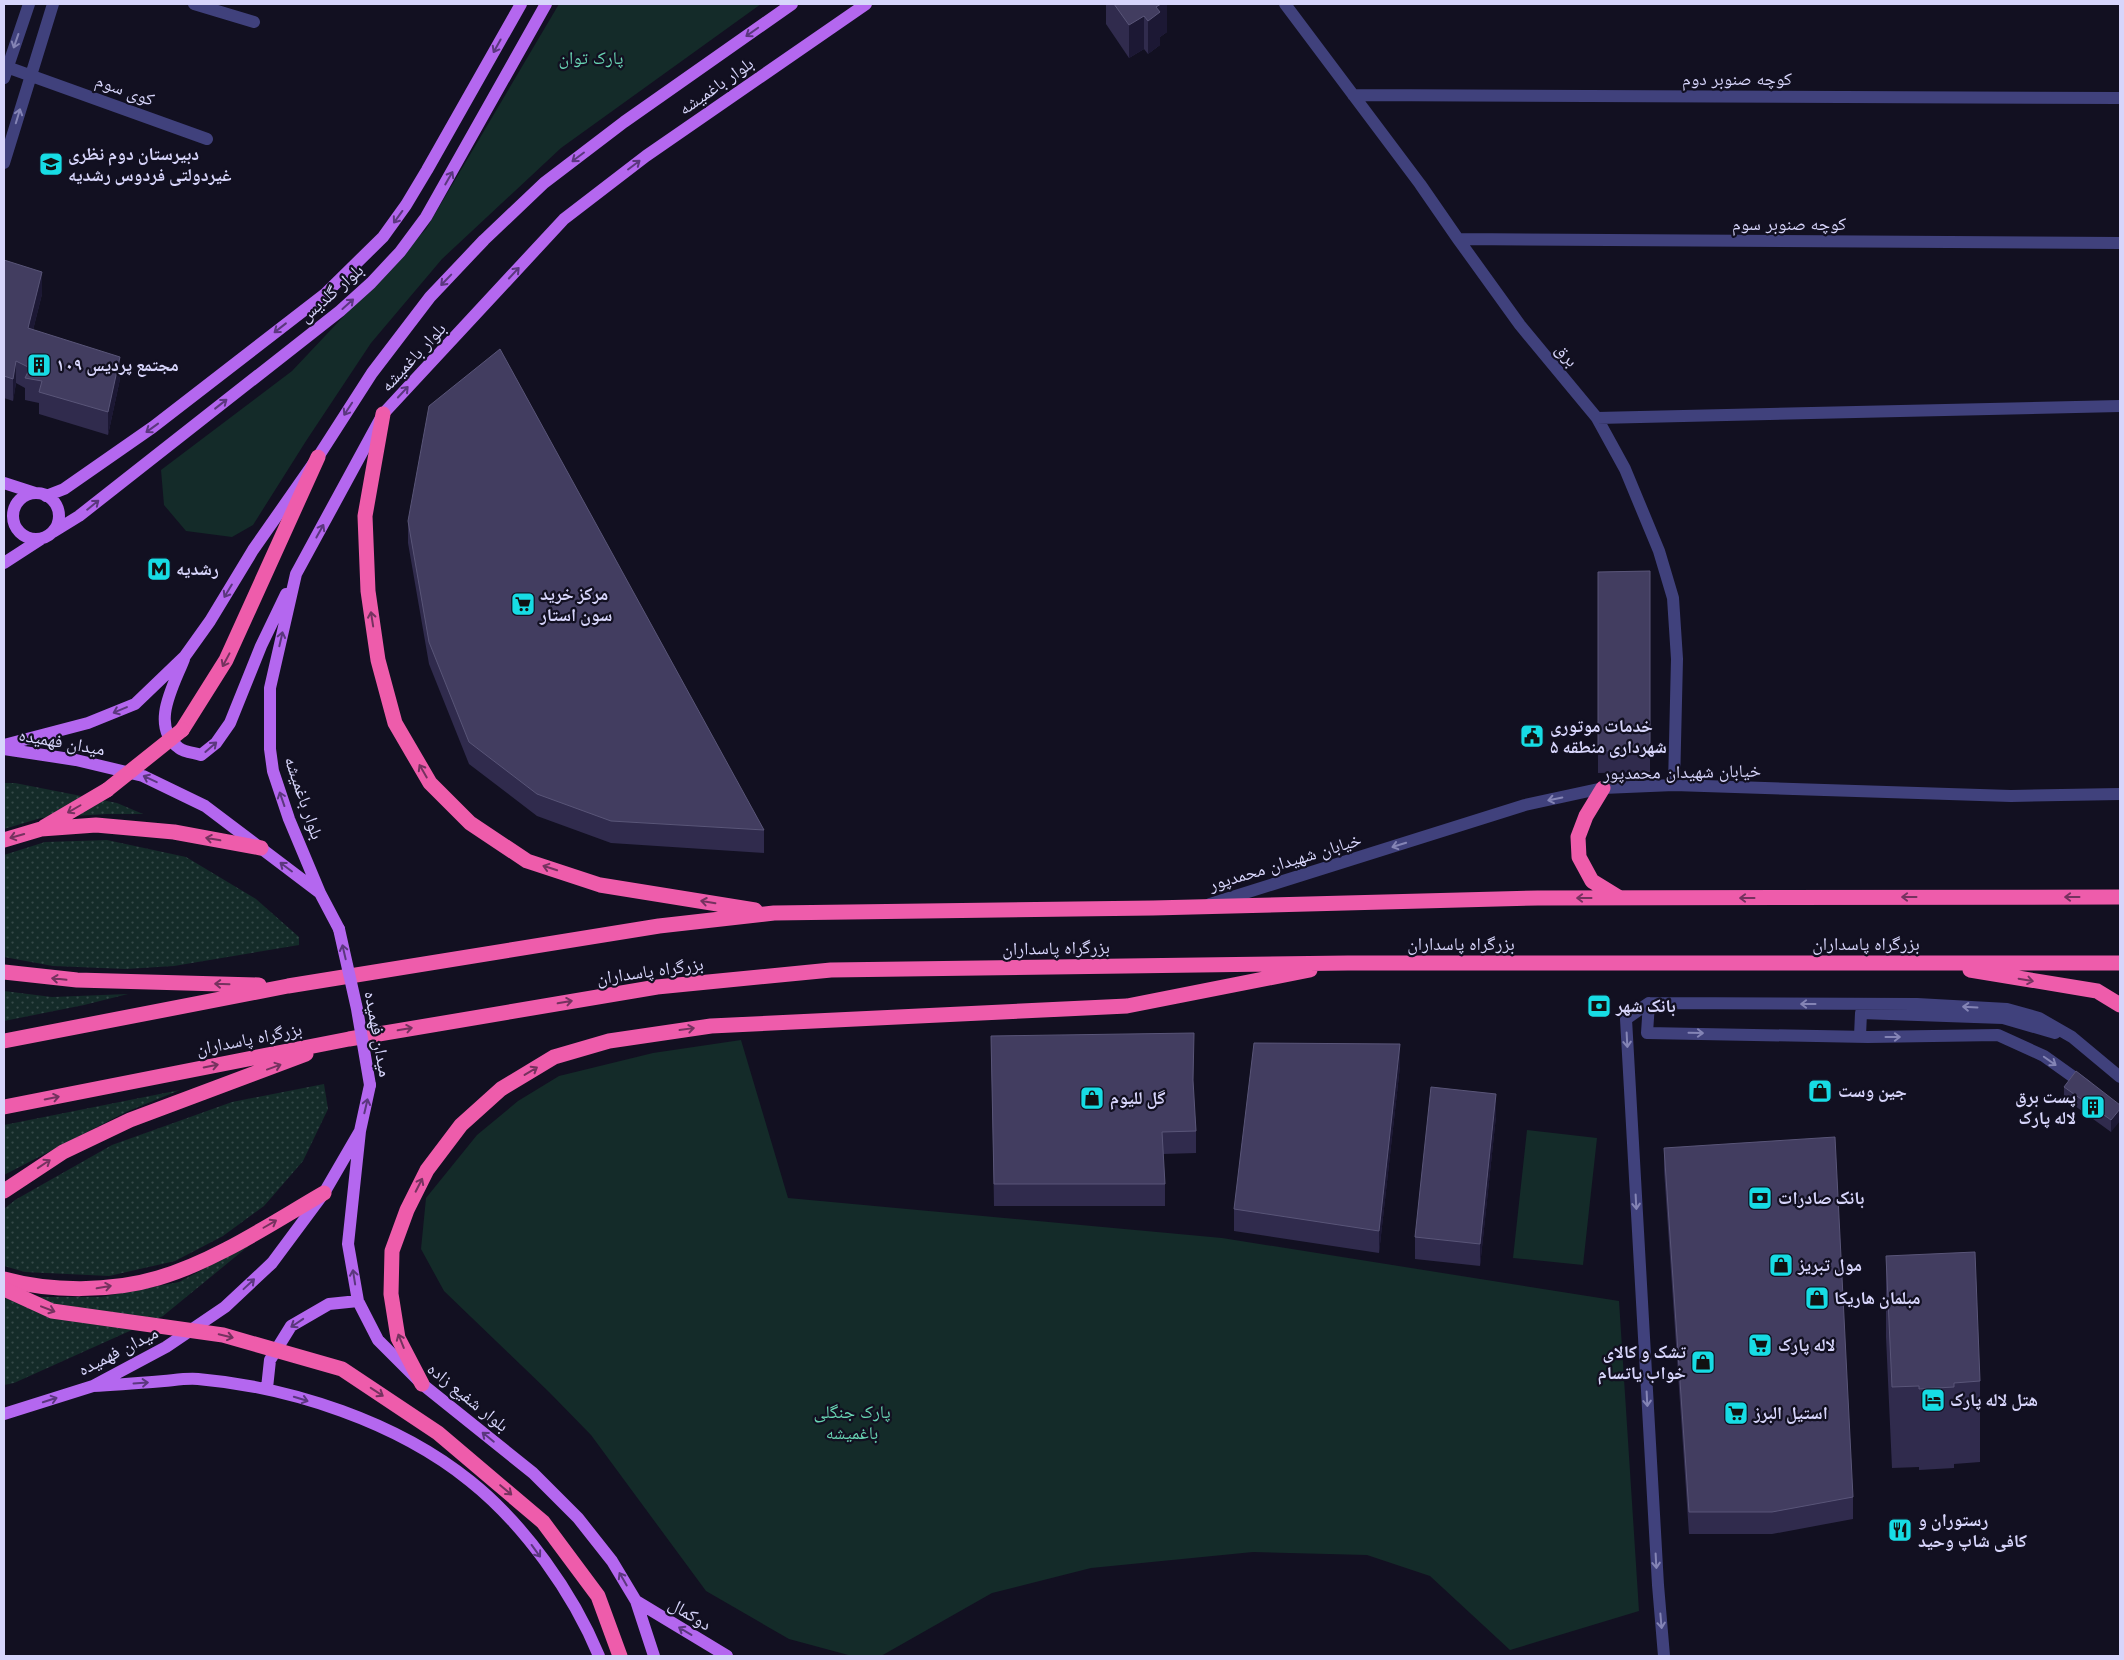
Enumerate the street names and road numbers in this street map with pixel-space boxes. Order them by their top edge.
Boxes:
street label: بلوار باغمیشه [673,51,758,121]
street label: کوچه صنوبر دوم [1682,66,1792,91]
street label: کوی سوم [92,67,159,112]
street label: کوچه صنوبر سوم [1732,211,1847,236]
street label: بلوار گلدیس [293,257,369,328]
street label: بلوار باغمیشه [374,317,451,397]
street label: برق [1550,338,1585,372]
street label: میدان فهمیده [17,722,107,761]
street label: بلوار باغمیشه [279,753,330,843]
street label: خیابان شهیدان محمدپور [1602,758,1761,785]
street label: خیابان شهیدان محمدپور [1205,826,1364,897]
street label: بزرگراه پاسداران [1407,931,1515,956]
street label: بزرگراه پاسداران [1812,931,1920,956]
street label: بزرگراه پاسداران [1002,934,1110,961]
street label: بزرگراه پاسداران [595,951,705,990]
street label: میدان فهمیده [359,989,398,1079]
street label: بزرگراه پاسداران [194,1016,304,1061]
street label: میدان فهمیده [73,1320,162,1381]
street label: بلوار شفیع زاده [422,1356,515,1437]
street label: دوکمال [664,1591,716,1636]

